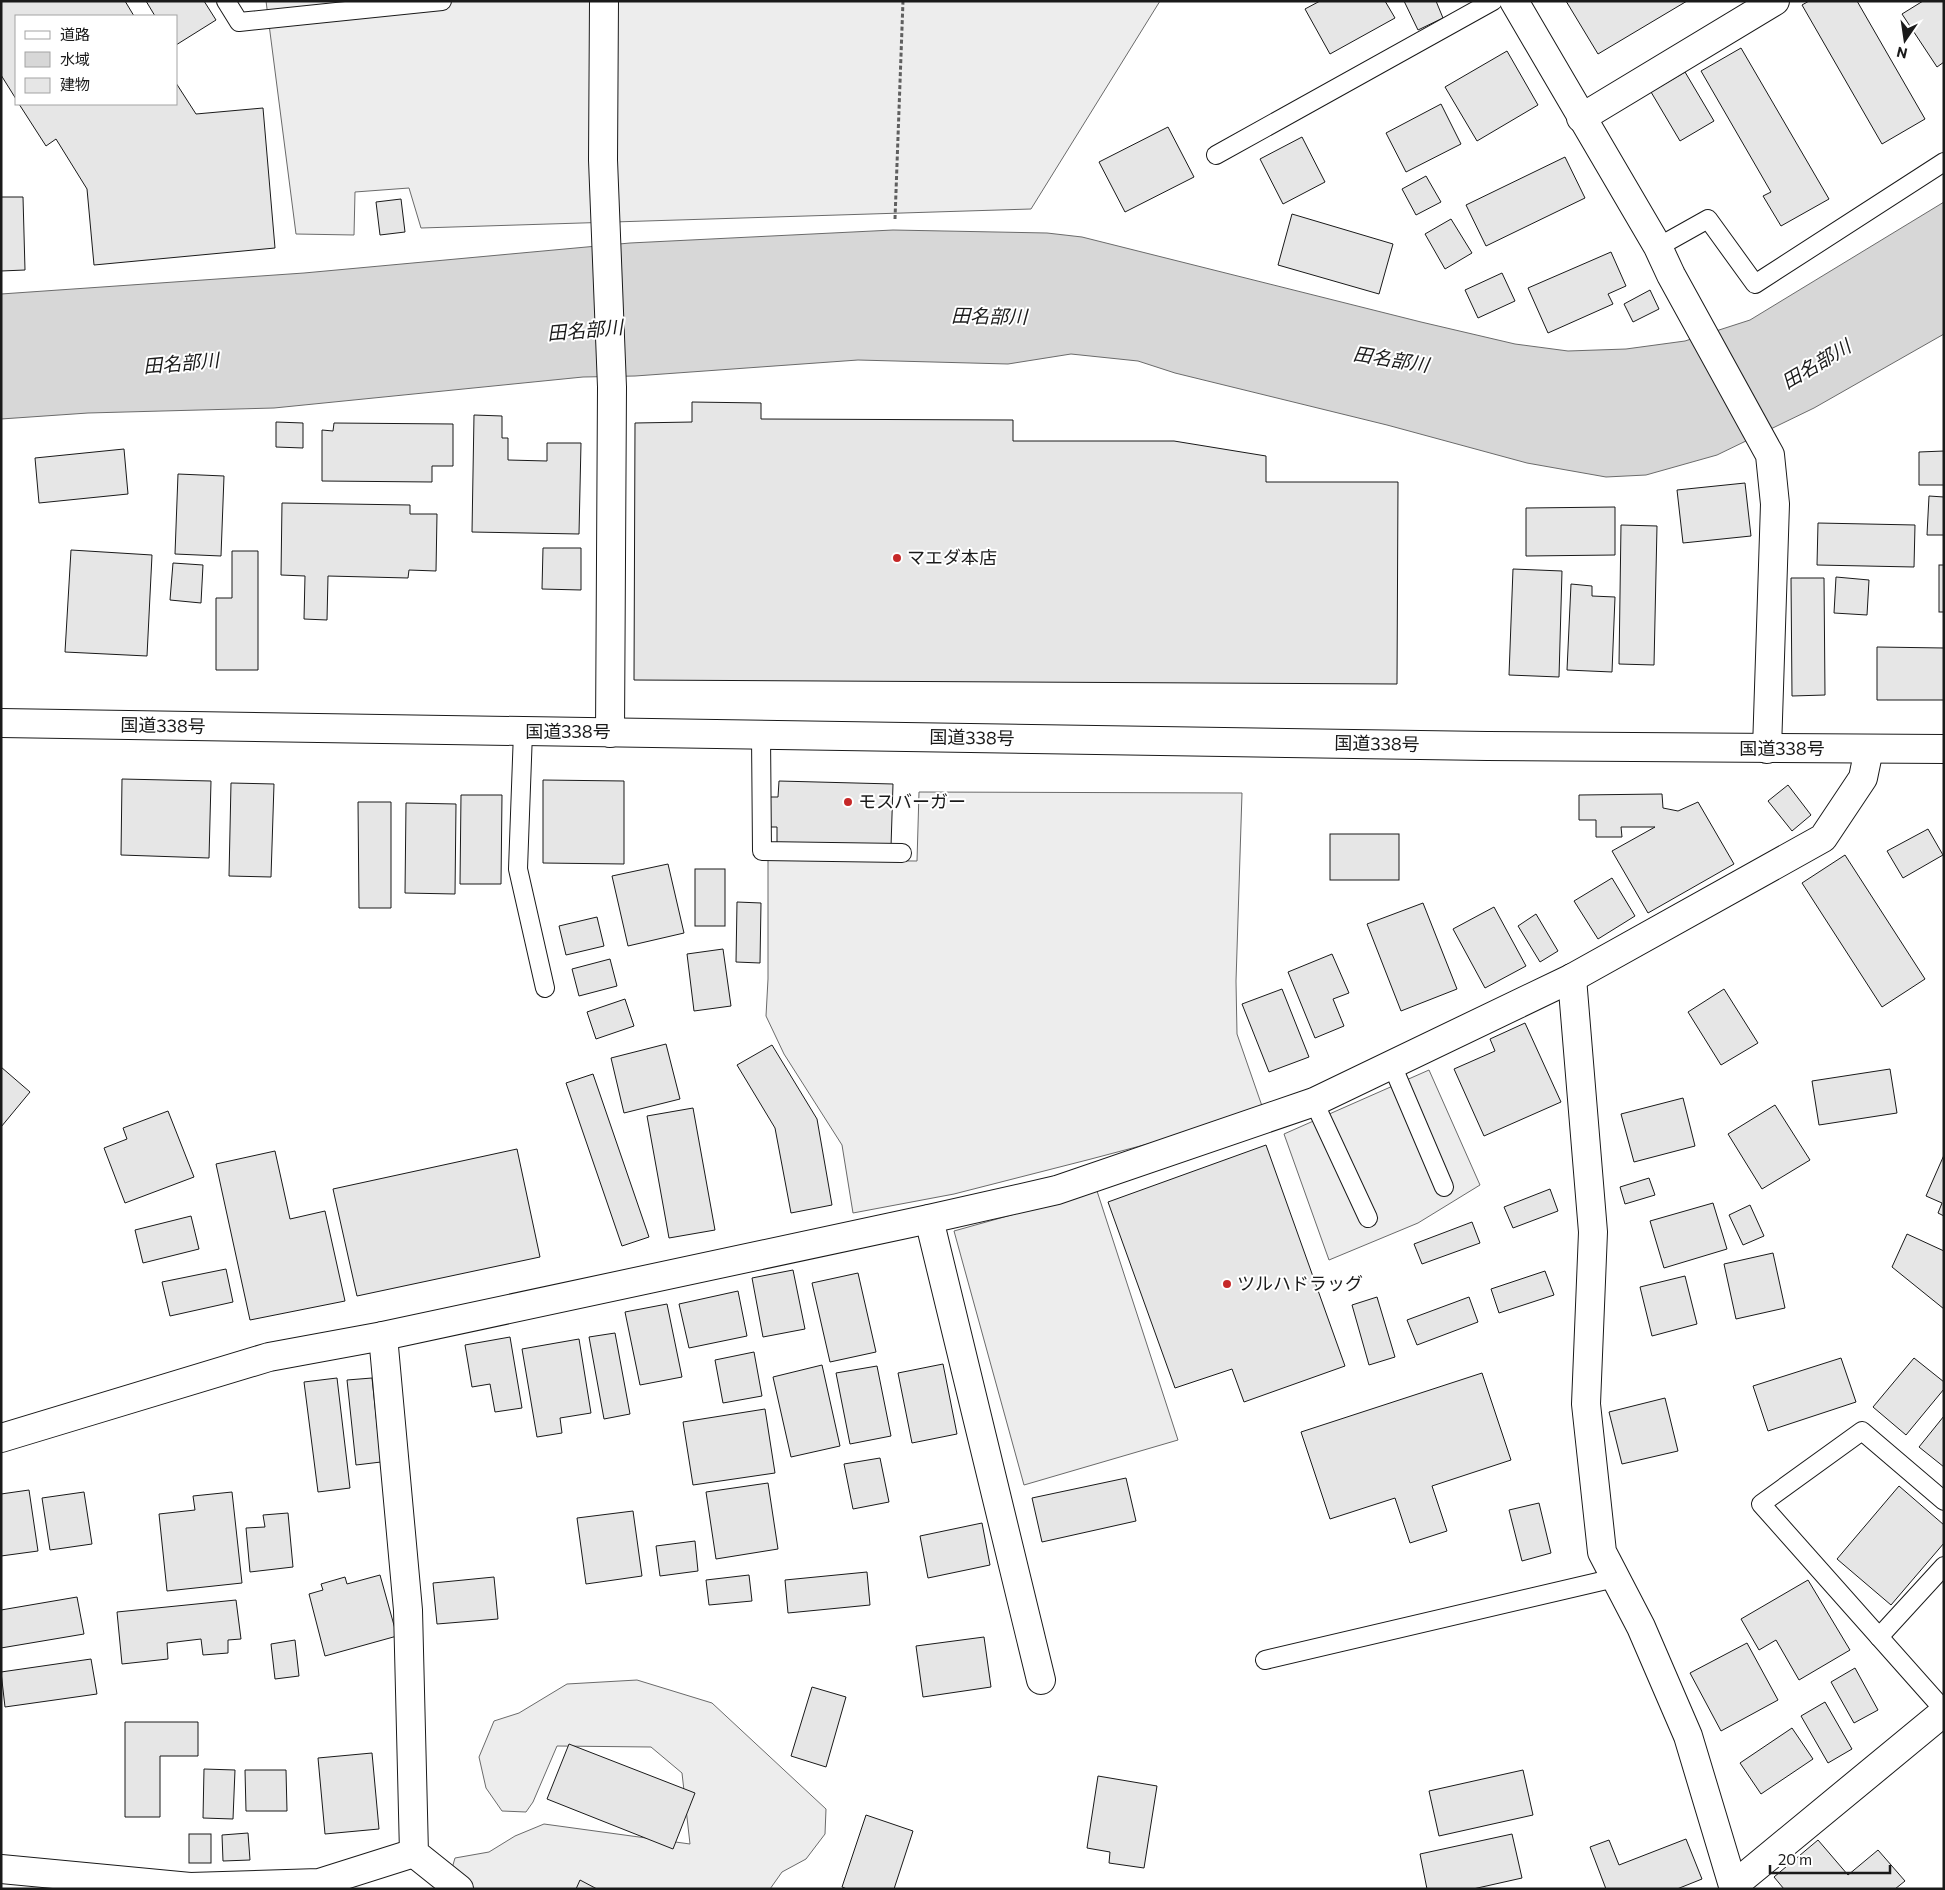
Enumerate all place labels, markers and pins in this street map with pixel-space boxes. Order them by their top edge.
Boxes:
place label: マエダ本店 [907,546,997,568]
marker: マエダ本店 [891,552,903,564]
place label: モスバーガー [858,790,966,812]
marker: モスバーガー [842,796,854,808]
place label: ツルハドラッグ [1237,1272,1363,1294]
marker: ツルハドラッグ [1221,1278,1233,1290]

